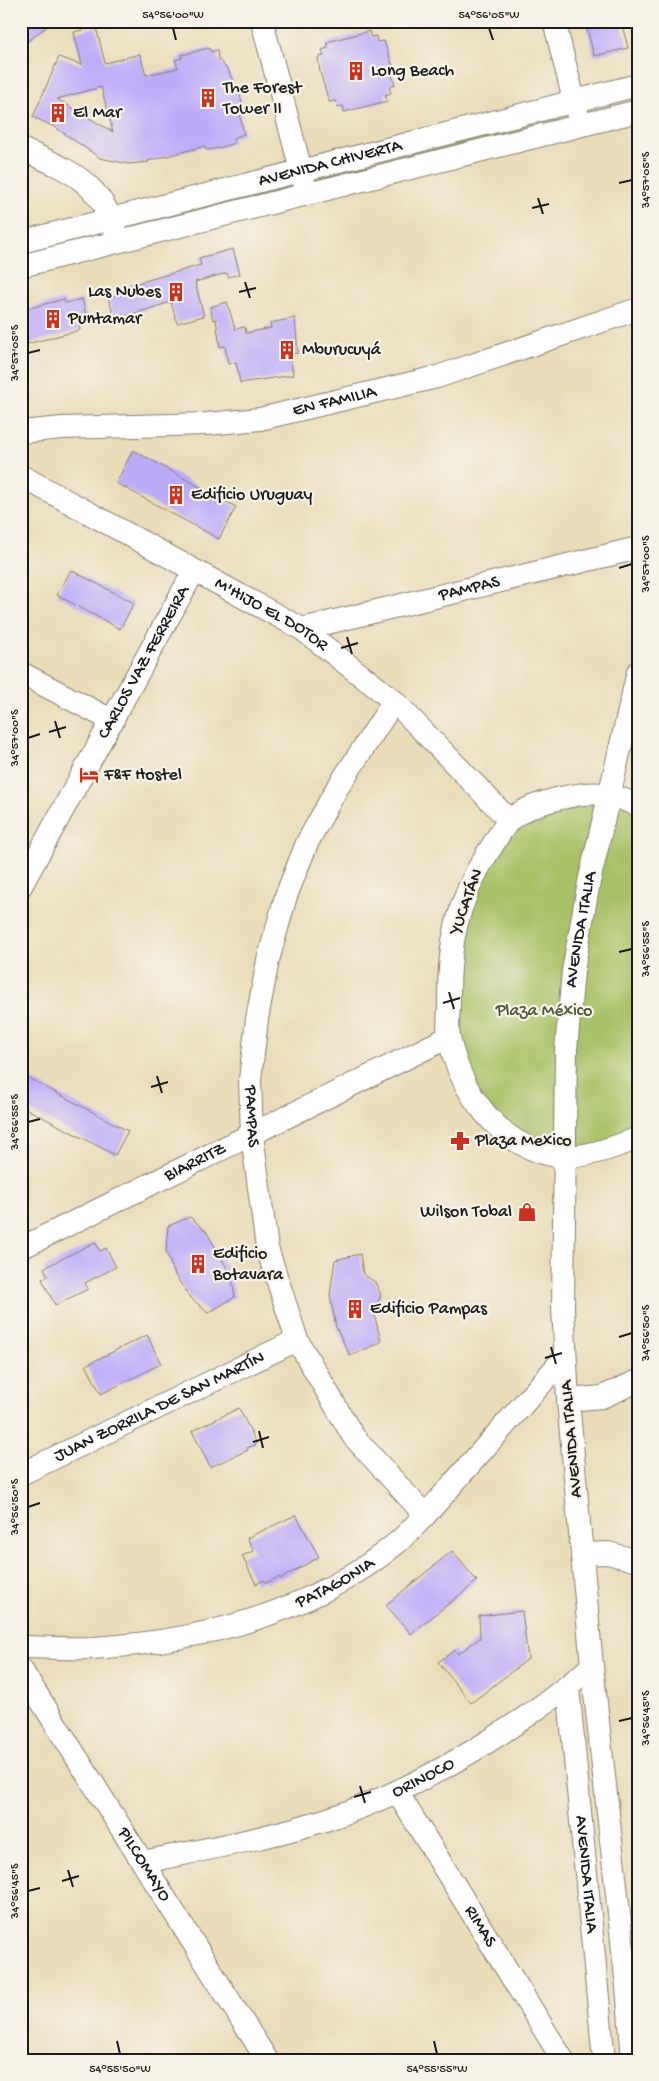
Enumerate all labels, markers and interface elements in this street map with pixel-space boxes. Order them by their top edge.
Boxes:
text: 54°56'00"W [142,9,204,23]
text: 54°56'05"W [458,9,520,23]
building icon: Long Beach [345,60,367,82]
place label: Long Beach [371,61,455,82]
place label: The Forest Tower II [222,78,303,120]
building icon: The Forest Tower II [197,87,219,109]
building icon: El Mar [47,102,69,124]
place label: El Mar [73,103,123,124]
street label: AVENIDA CHIVERTA [256,135,405,192]
text: 34°57'05"S [640,151,654,209]
building icon: Las Nubes [165,281,187,303]
place label: Las Nubes [88,282,162,303]
building icon: Puntamar [42,308,64,330]
place label: Puntamar [67,309,143,330]
text: 34°57'05"S [9,324,23,382]
building icon: Mburucuyá [276,339,298,361]
place label: Mburucuyá [302,340,382,361]
street label: EN FAMILIA [290,381,380,421]
building icon: Edificio Uruguay [165,484,187,506]
place label: Edificio Uruguay [191,485,313,506]
text: 34°57'00"S [640,535,654,594]
street label: PAMPAS [436,571,502,606]
street label: M'HIJO EL DOTOR [211,573,333,656]
street label: CARLOS VAZ FERREIRA [93,581,195,743]
text: 34°57'00"S [9,709,23,768]
hotel icon: F&F Hostel [78,764,100,786]
place label: F&F Hostel [103,765,182,786]
street label: YUCATÁN [444,866,489,940]
street label: AVENIDA ITALIA [561,868,602,989]
text: 34°56'55"S [640,921,654,978]
park label: Plaza México [495,1001,592,1022]
street label: PAMPAS [240,1084,264,1149]
text: 34°56'55"S [9,1094,23,1151]
pharmacy icon: Plaza Mexico [449,1130,471,1152]
place label: Plaza Mexico [474,1131,572,1152]
street label: BIARRITZ [160,1138,230,1187]
shop icon: Wilson Tobal [516,1201,538,1223]
place label: Wilson Tobal [420,1202,512,1223]
place label: Edificio Botavara [212,1244,284,1286]
building icon: Edificio Botavara [187,1253,209,1275]
building icon: Edificio Pampas [344,1298,366,1320]
place label: Edificio Pampas [370,1299,488,1320]
text: 34°56'50"S [640,1304,654,1362]
street label: JUAN ZORRILA DE SAN MARTÍN [51,1347,268,1467]
street label: AVENIDA ITALIA [556,1378,588,1499]
text: 34°56'50"S [9,1478,23,1536]
street label: PATAGONIA [292,1552,380,1614]
text: 34°56'45"S [640,1690,654,1747]
street label: ORINOCO [389,1753,459,1803]
street label: AVENIDA ITALIA [570,1814,602,1935]
street label: PILCOMAYO [112,1823,175,1906]
text: 34°56'45"S [9,1863,23,1920]
street label: RIMAS [459,1902,501,1952]
text: 54°55'50"W [89,2063,151,2077]
text: 54°55'55"W [407,2063,467,2077]

